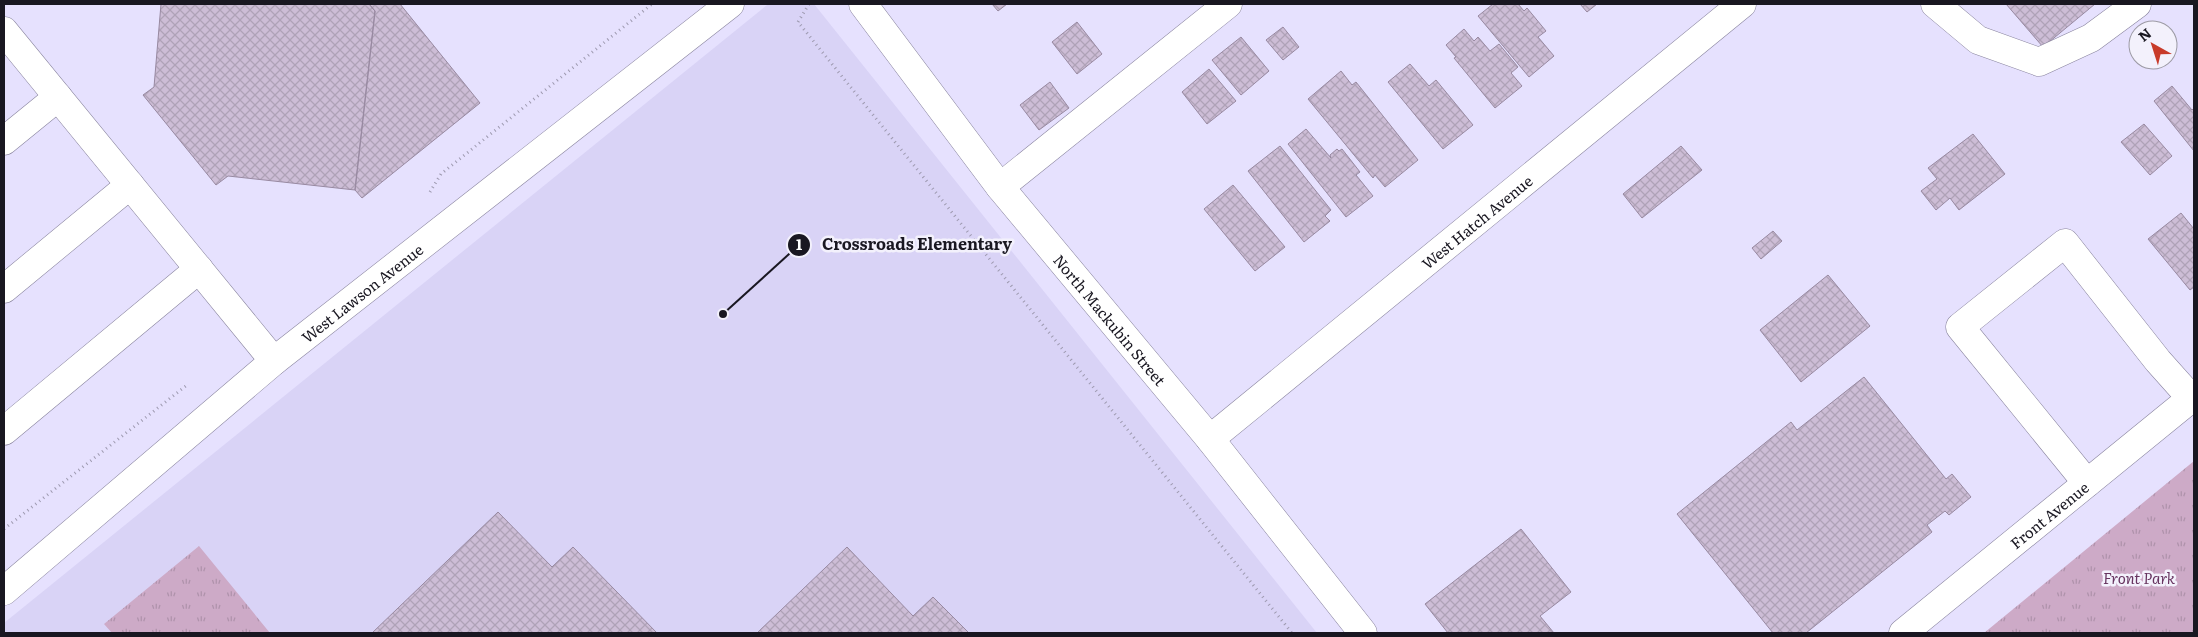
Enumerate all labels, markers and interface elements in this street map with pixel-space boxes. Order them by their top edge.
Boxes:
north arrow [2128,20,2178,70]
text: N [2133,22,2155,46]
street label: West Hatch Avenue [1416,169,1537,274]
callout: Crossroads Elementary [787,229,1022,260]
text: Crossroads Elementary [822,231,1012,255]
text: 1 [796,232,802,255]
street label: West Lawson Avenue [296,237,428,347]
street label: North Mackubin Street [1049,249,1172,390]
street label: Front Avenue [2004,475,2093,553]
park label: Front Park [2103,566,2176,589]

